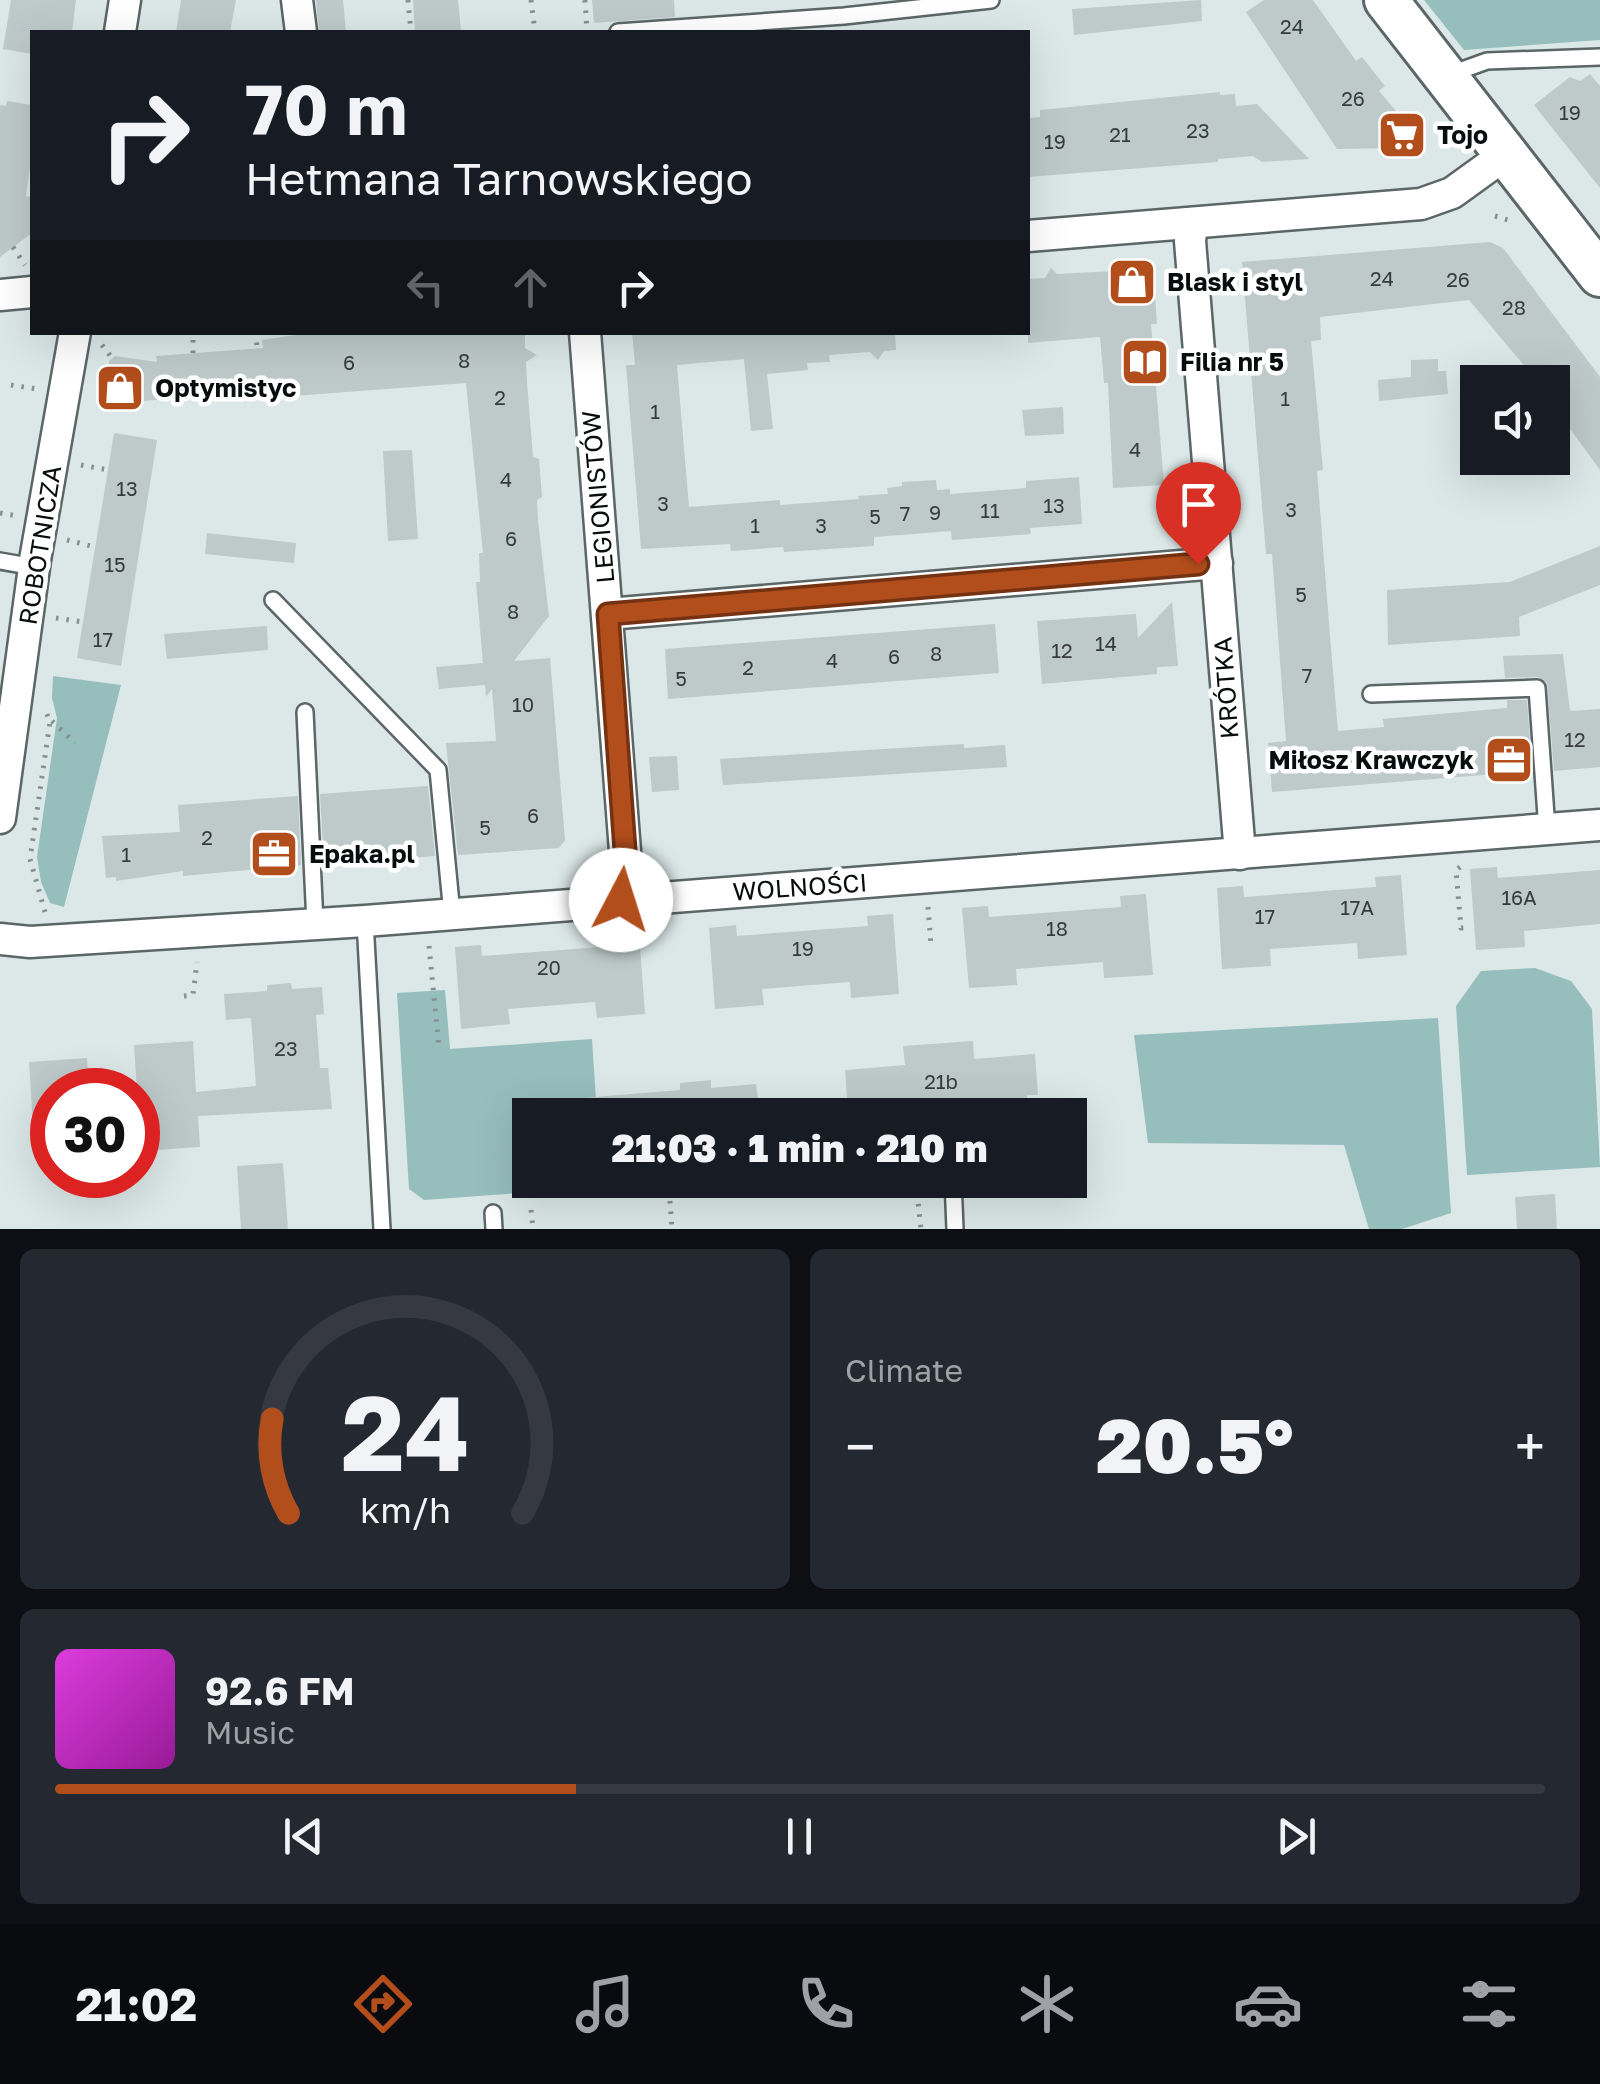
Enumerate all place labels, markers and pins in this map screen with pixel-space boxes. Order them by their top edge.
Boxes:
supermarket icon: Tojo [1376,109,1428,161]
place label: Tojo [1437,119,1488,150]
shop icon: Blask i styl [1106,256,1158,308]
place label: Blask i styl [1167,266,1303,297]
library icon: Filia nr 5 [1119,336,1171,388]
place label: Filia nr 5 [1180,346,1284,377]
shop icon: Optymistyc [94,362,146,414]
place label: Optymistyc [155,372,296,403]
pin [1156,462,1241,565]
office icon: Miłosz Krawczyk [1483,734,1535,786]
place label: Miłosz Krawczyk [1268,744,1474,775]
office icon: Epaka.pl [248,828,300,880]
place label: Epaka.pl [309,838,415,869]

